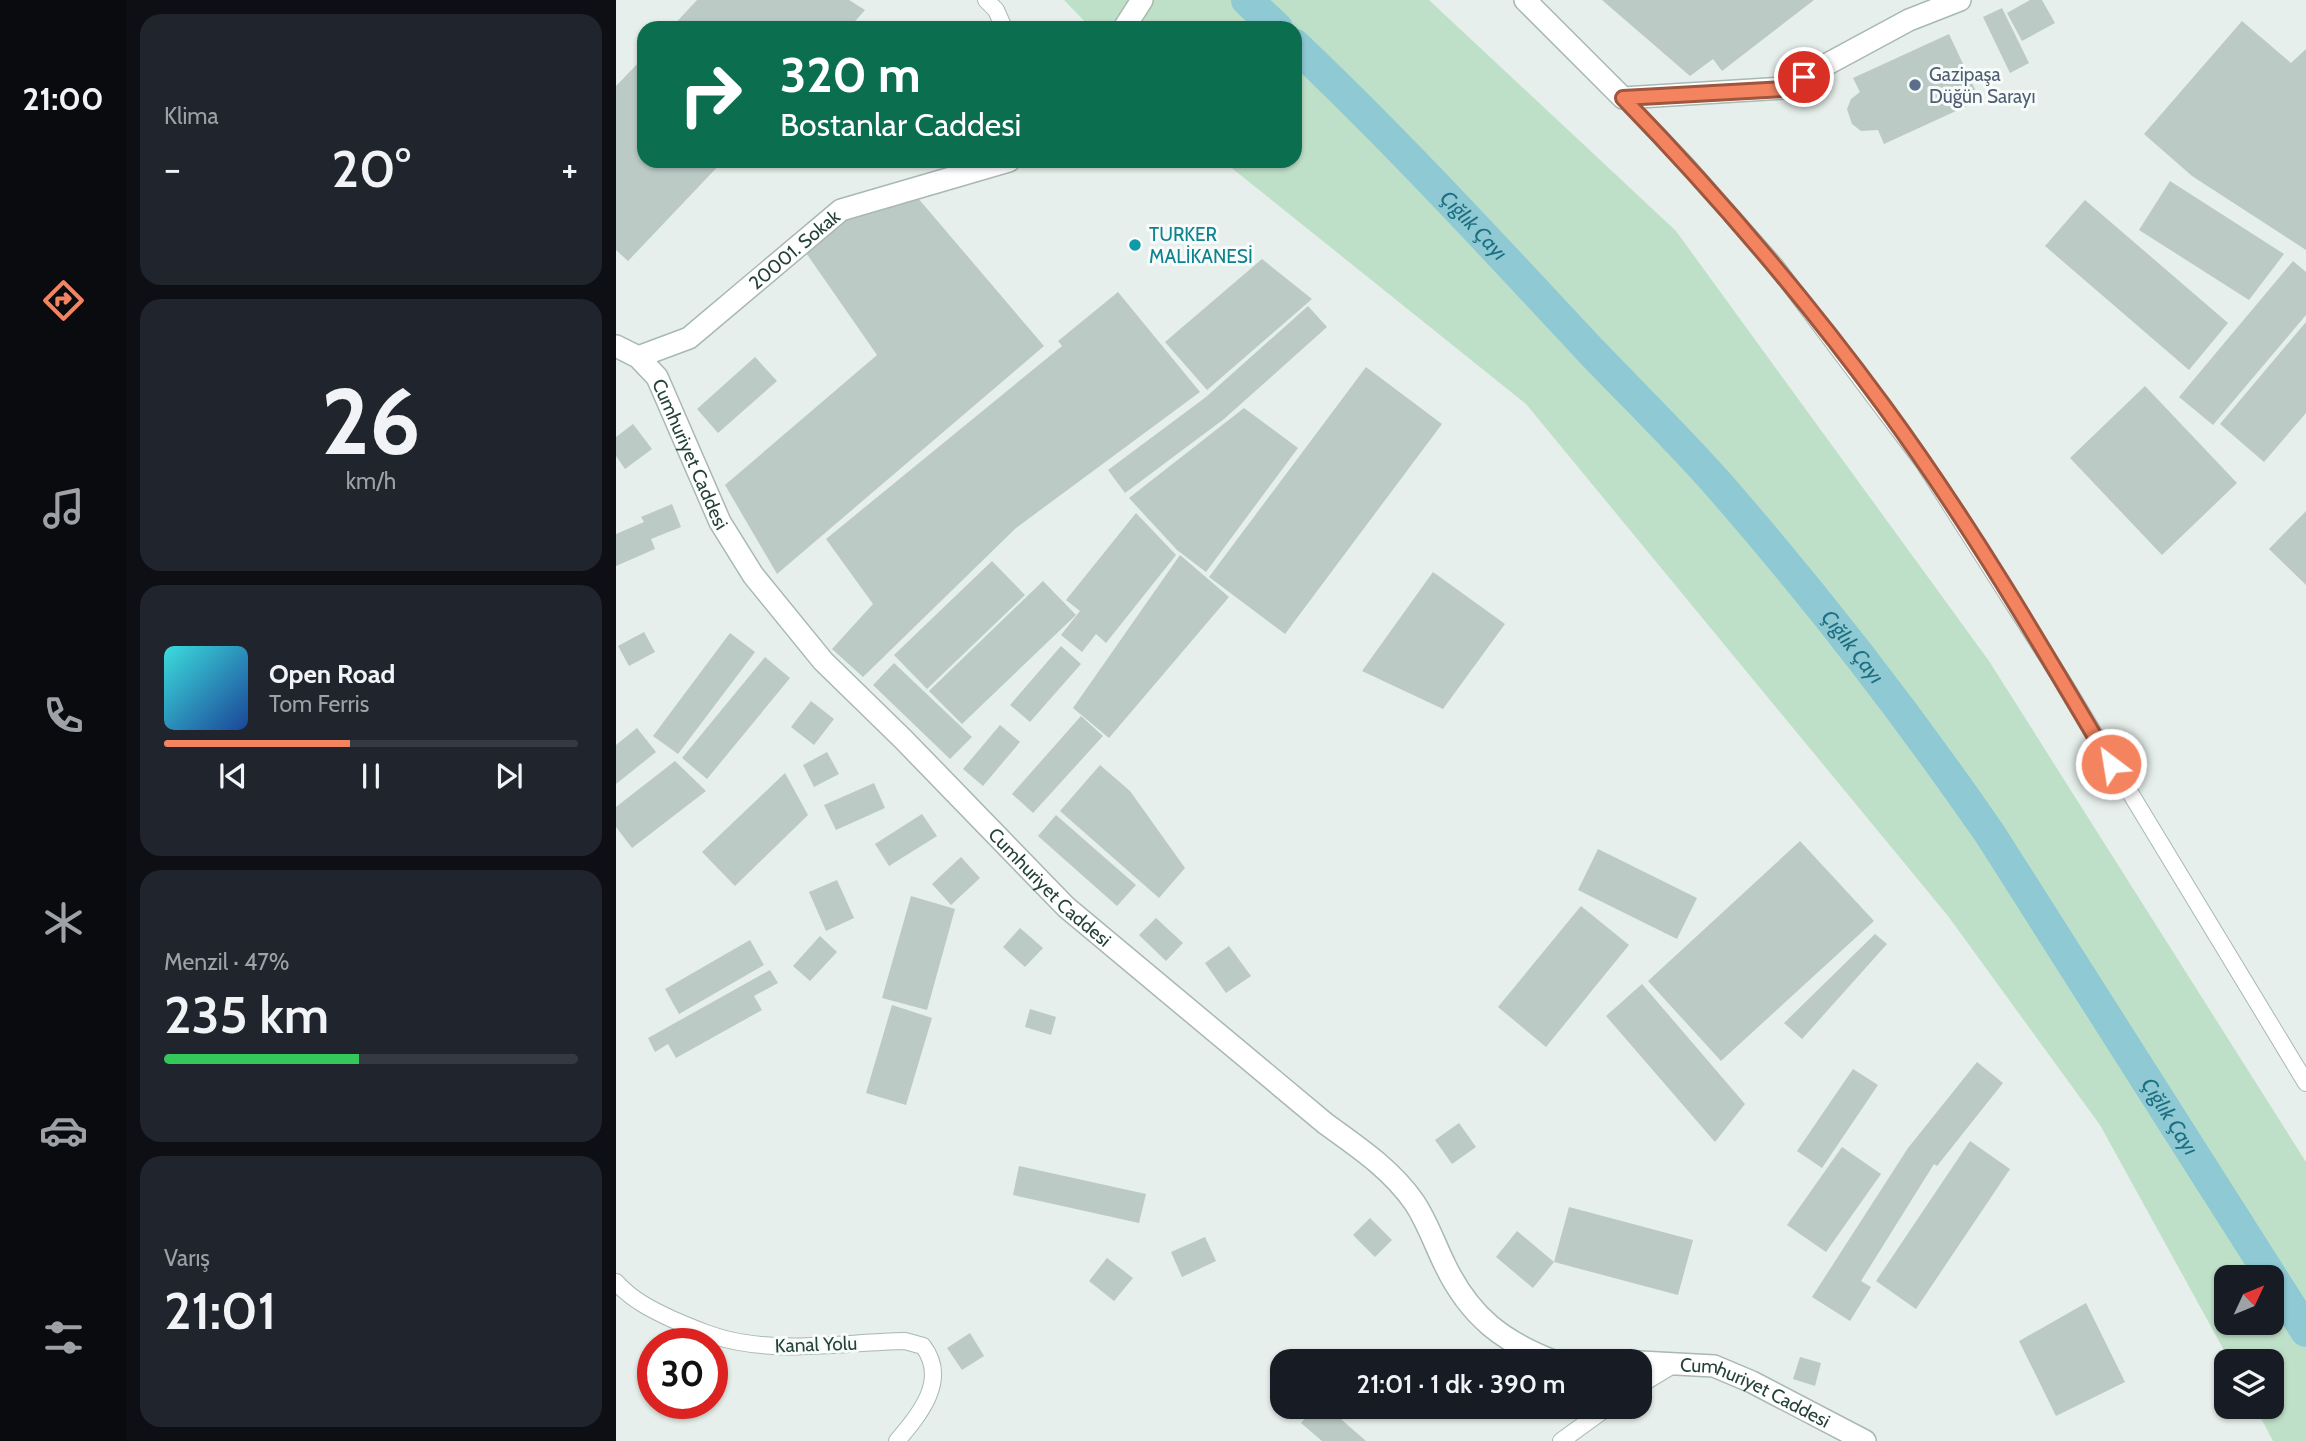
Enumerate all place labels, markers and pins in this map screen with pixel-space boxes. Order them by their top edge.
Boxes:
pin [1774,47,1834,107]
place label: Gazipaşa Düğün Sarayı [1929,63,2035,108]
marker: Gazipaşa Düğün Sarayı [1907,77,1923,93]
place label: TURKER MALİKANESİ [1149,223,1253,268]
marker: TURKER MALİKANESİ [1127,237,1143,253]

